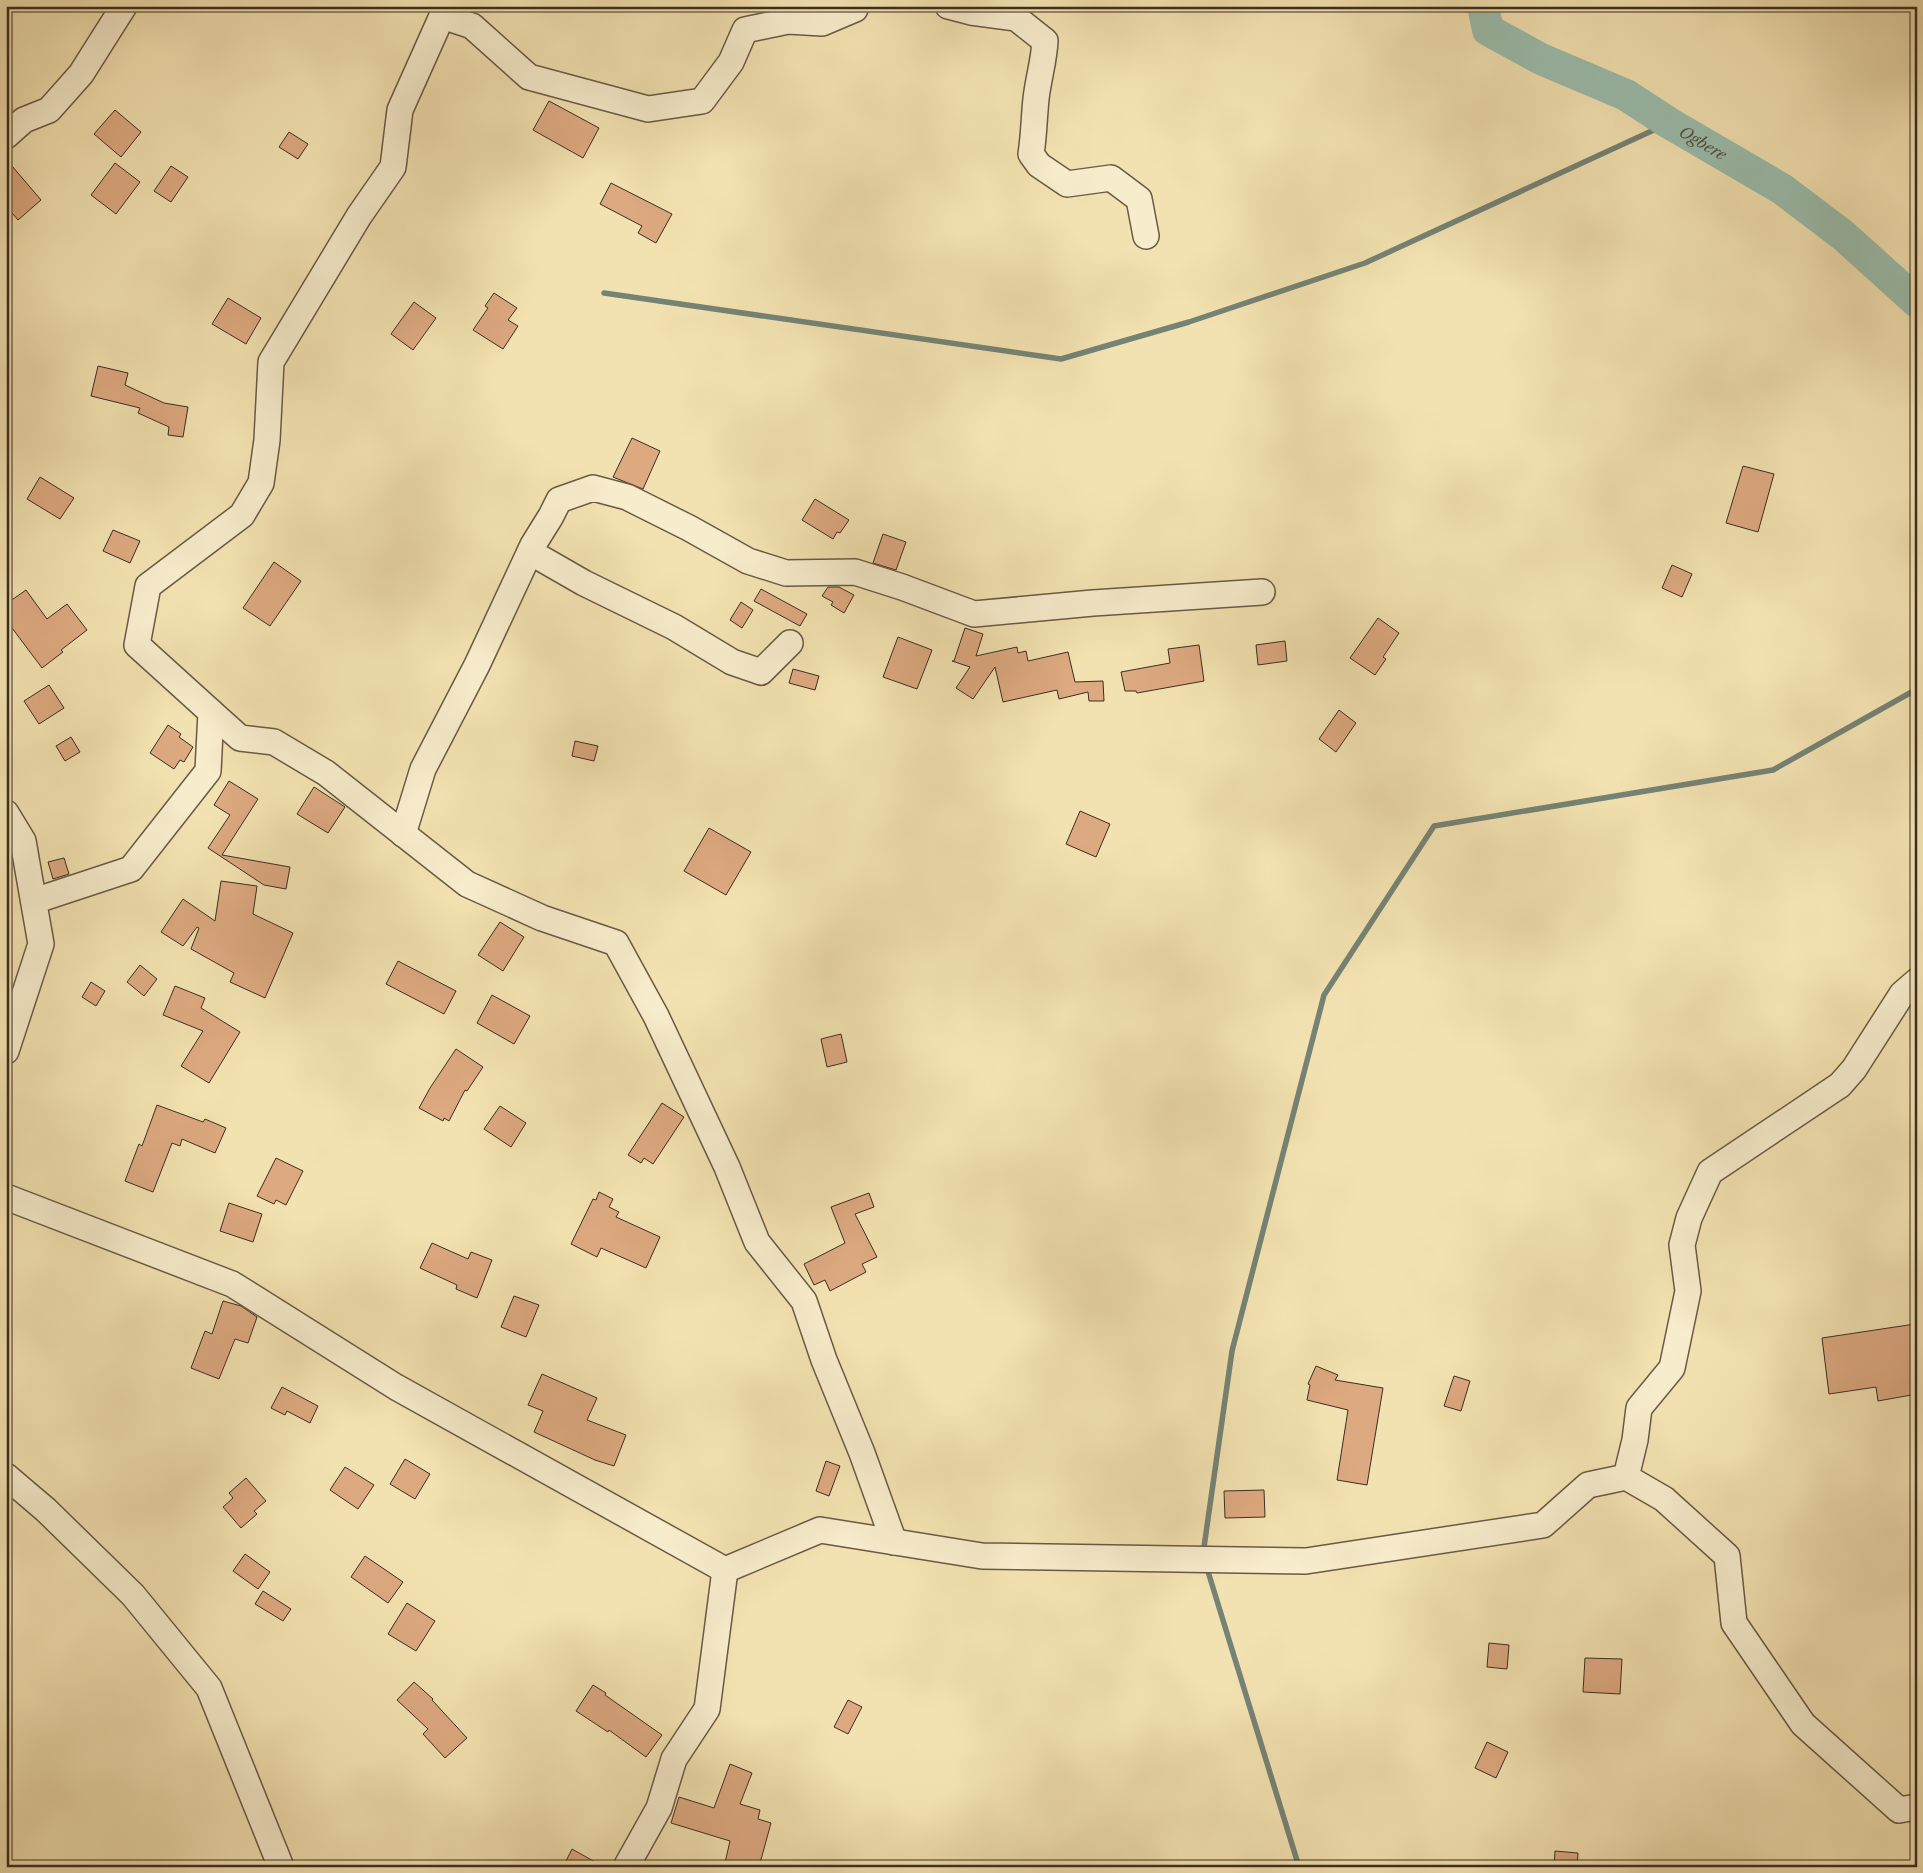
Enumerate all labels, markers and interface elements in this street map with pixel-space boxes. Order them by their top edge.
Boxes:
water label: Ogbere [1676,121,1731,165]

